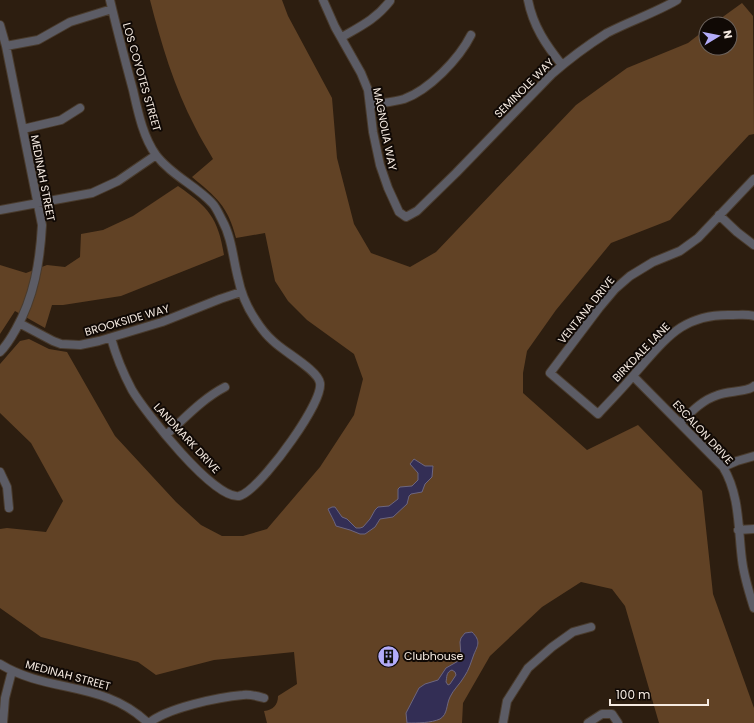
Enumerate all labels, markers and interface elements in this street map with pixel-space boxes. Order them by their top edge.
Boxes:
north arrow [698,16,738,56]
street label: LOS COYOTES STREET [119,21,165,133]
text: N [719,29,736,40]
street label: SEMINOLE WAY [491,54,558,121]
street label: MAGNOLIA WAY [369,86,401,172]
street label: MEDINAH STREET [27,133,59,223]
street label: VENTANA DRIVE [554,273,618,347]
street label: BROOKSIDE WAY [83,300,172,340]
street label: BIRKDALE LANE [609,319,673,385]
street label: ESCALON DRIVE [669,396,737,468]
street label: LANDMARK DRIVE [150,399,224,477]
building icon: Clubhouse [375,643,401,669]
place label: Clubhouse [404,648,464,664]
street label: MEDINAH STREET [24,656,112,694]
scale bar [610,681,708,707]
text: 100 m [616,686,650,703]

